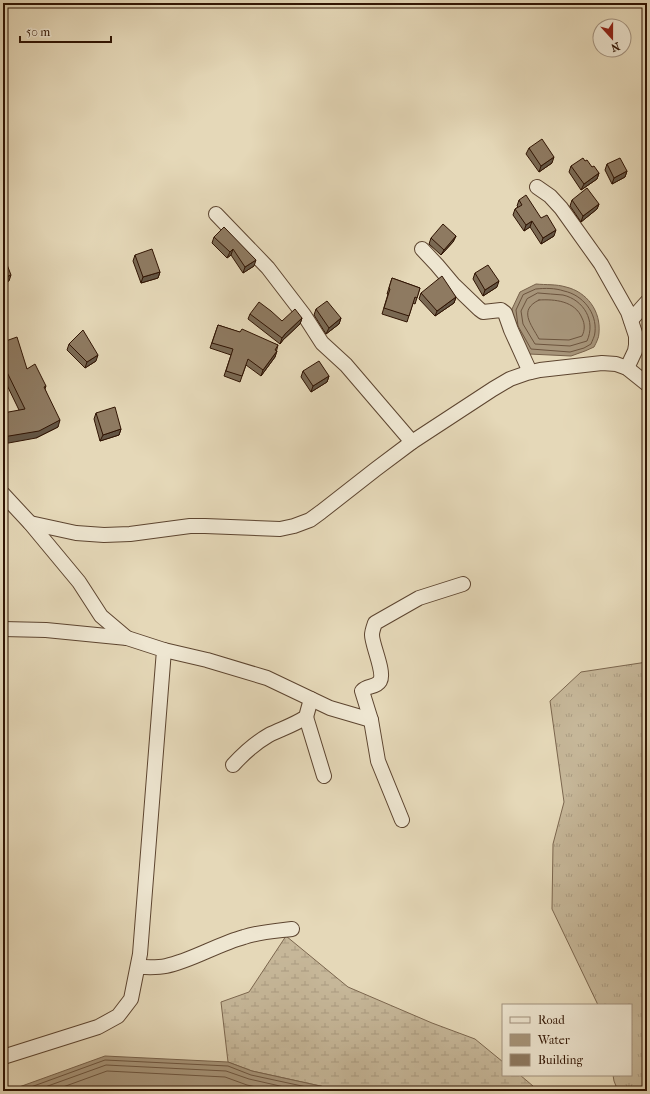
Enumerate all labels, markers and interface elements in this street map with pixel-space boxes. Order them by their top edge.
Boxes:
scale bar [20,18,111,44]
north arrow [592,18,632,58]
text: 50 m [26,25,50,39]
text: N [609,39,622,55]
legend [502,1004,632,1076]
text: Road [538,1013,565,1027]
text: Water [537,1033,571,1047]
text: Building [538,1053,583,1067]

